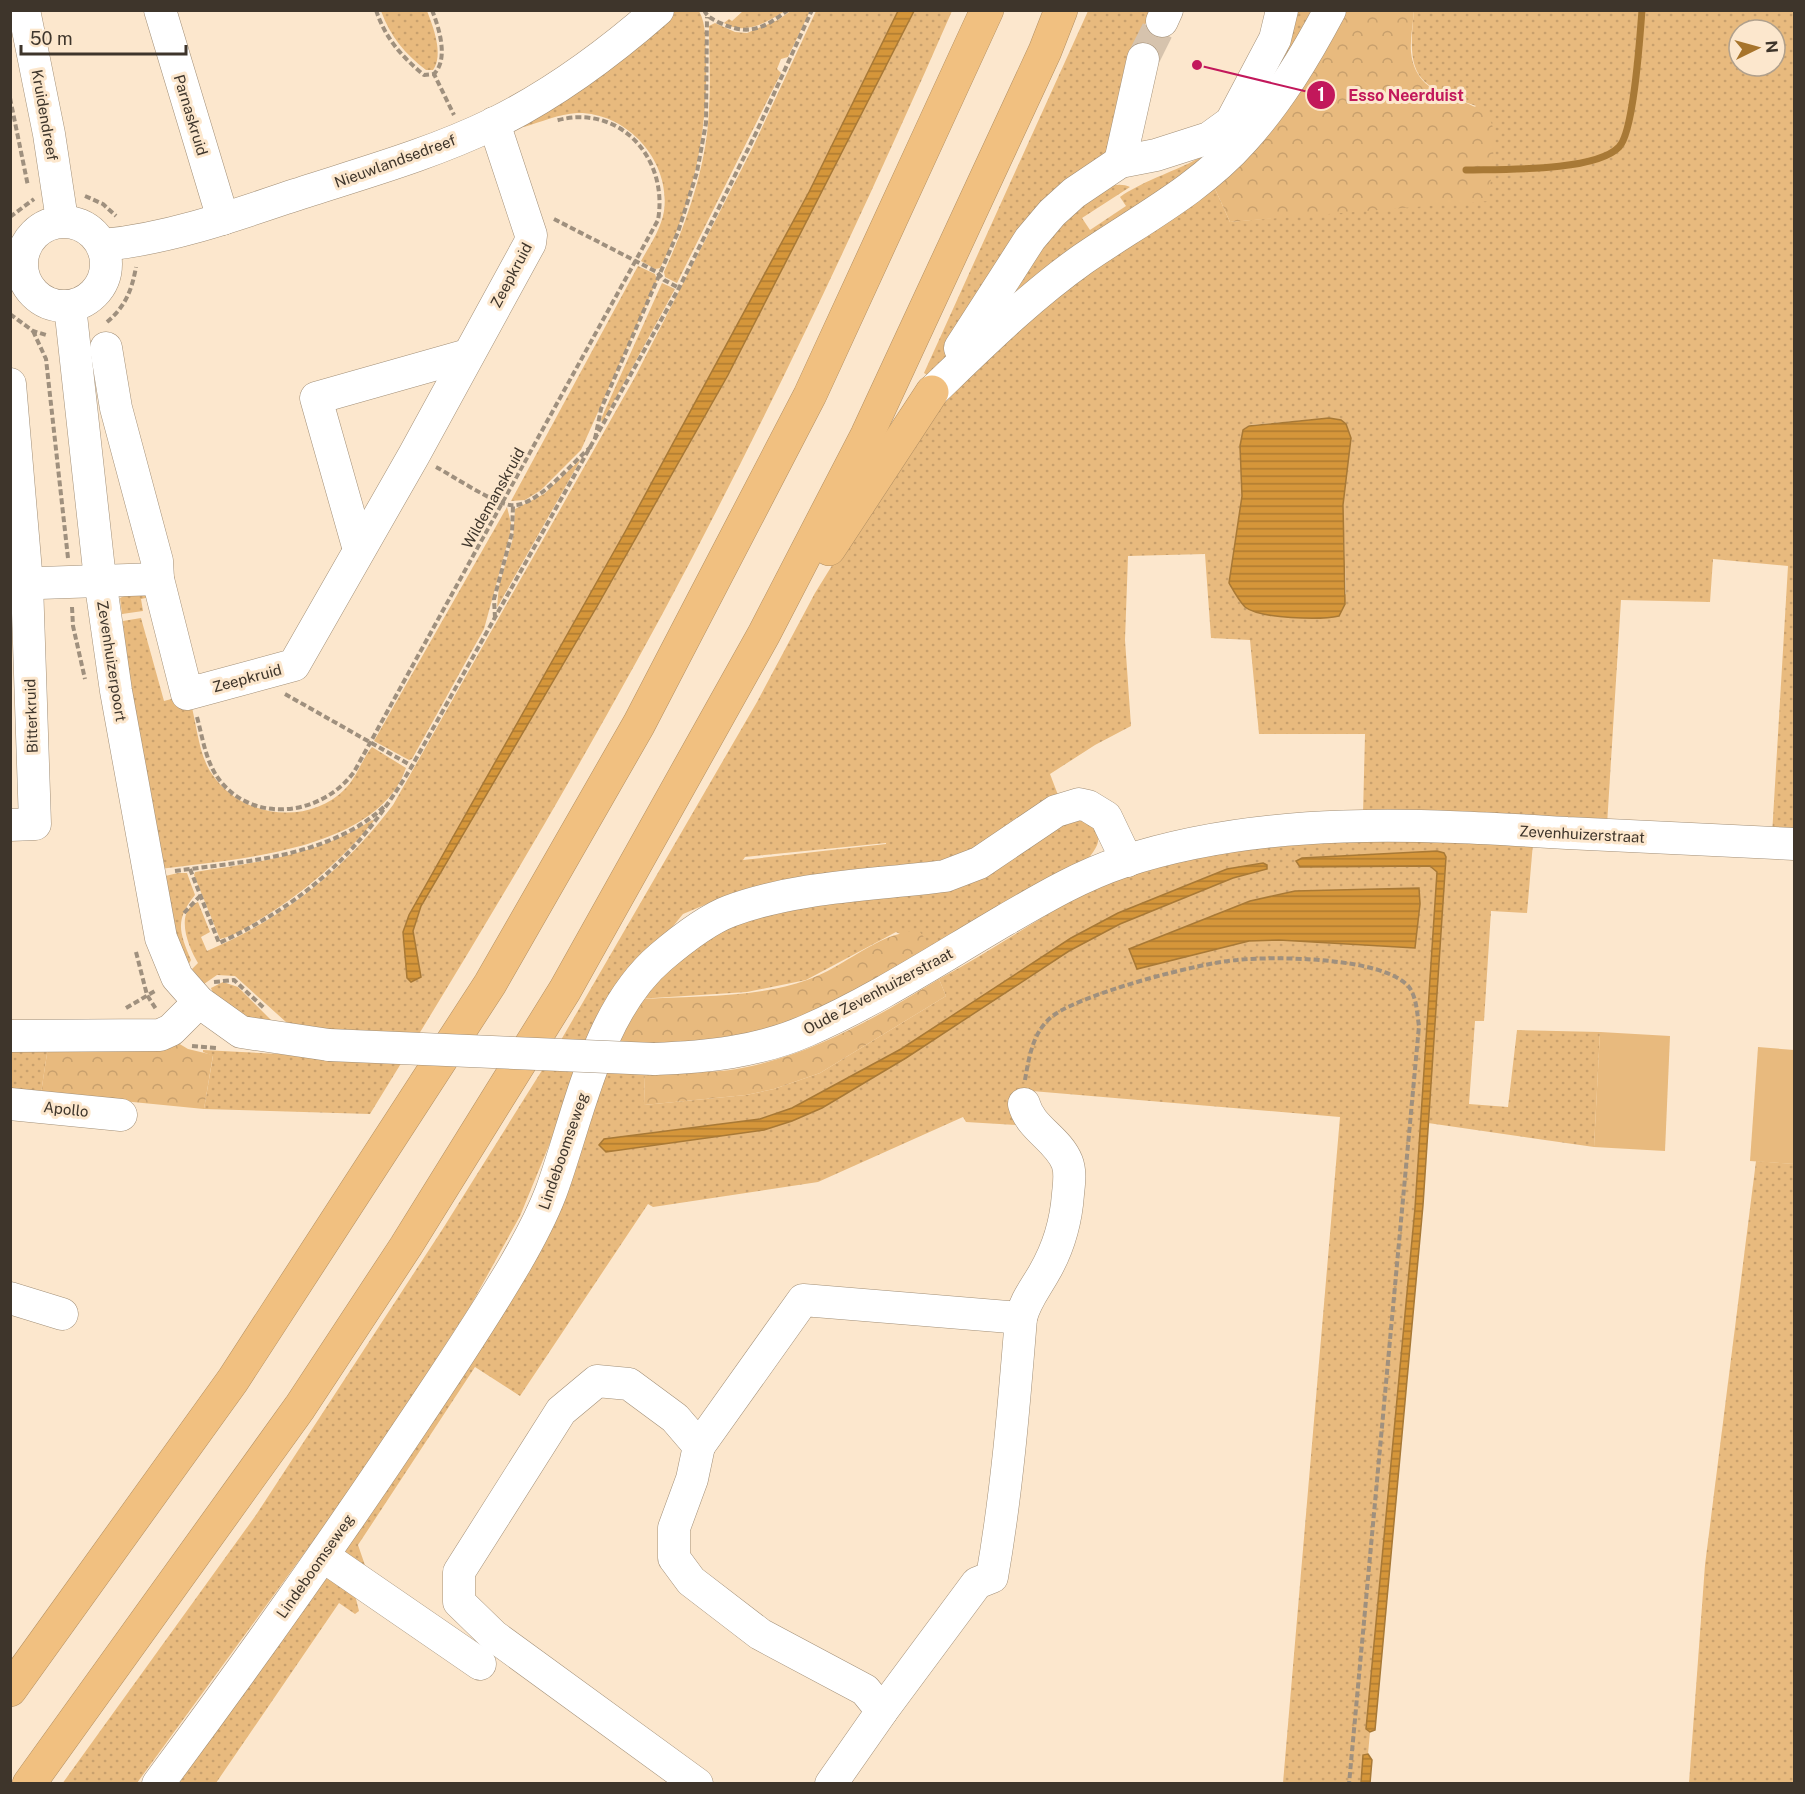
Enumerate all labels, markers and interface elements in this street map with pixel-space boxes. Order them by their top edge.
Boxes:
scale bar [21,18,186,56]
north arrow [1727,18,1787,78]
text: 50 m [30,28,73,49]
text: N [1761,40,1781,54]
street label: Kruidendreef [29,68,61,162]
street label: Parnaskruid [171,72,211,158]
callout: Esso Neerduist [1306,78,1476,112]
text: 1 [1317,84,1325,105]
text: Esso Neerduist [1348,86,1464,105]
street label: Nieuwlandsedreef [332,131,458,191]
street label: Zeepkruid [487,240,535,310]
street label: Wildemanskruid [458,445,528,551]
street label: Zevenhuizerpoort [94,599,130,723]
street label: Zeepkruid [211,661,283,695]
street label: Bitterkruid [21,678,41,754]
street label: Zevenhuizerstraat [1519,822,1645,846]
street label: Oude Zevenhuizerstraat [800,944,956,1038]
street label: Lindeboomseweg [535,1090,591,1212]
street label: Apollo [43,1098,89,1120]
street label: Lindeboomseweg [273,1511,357,1621]

